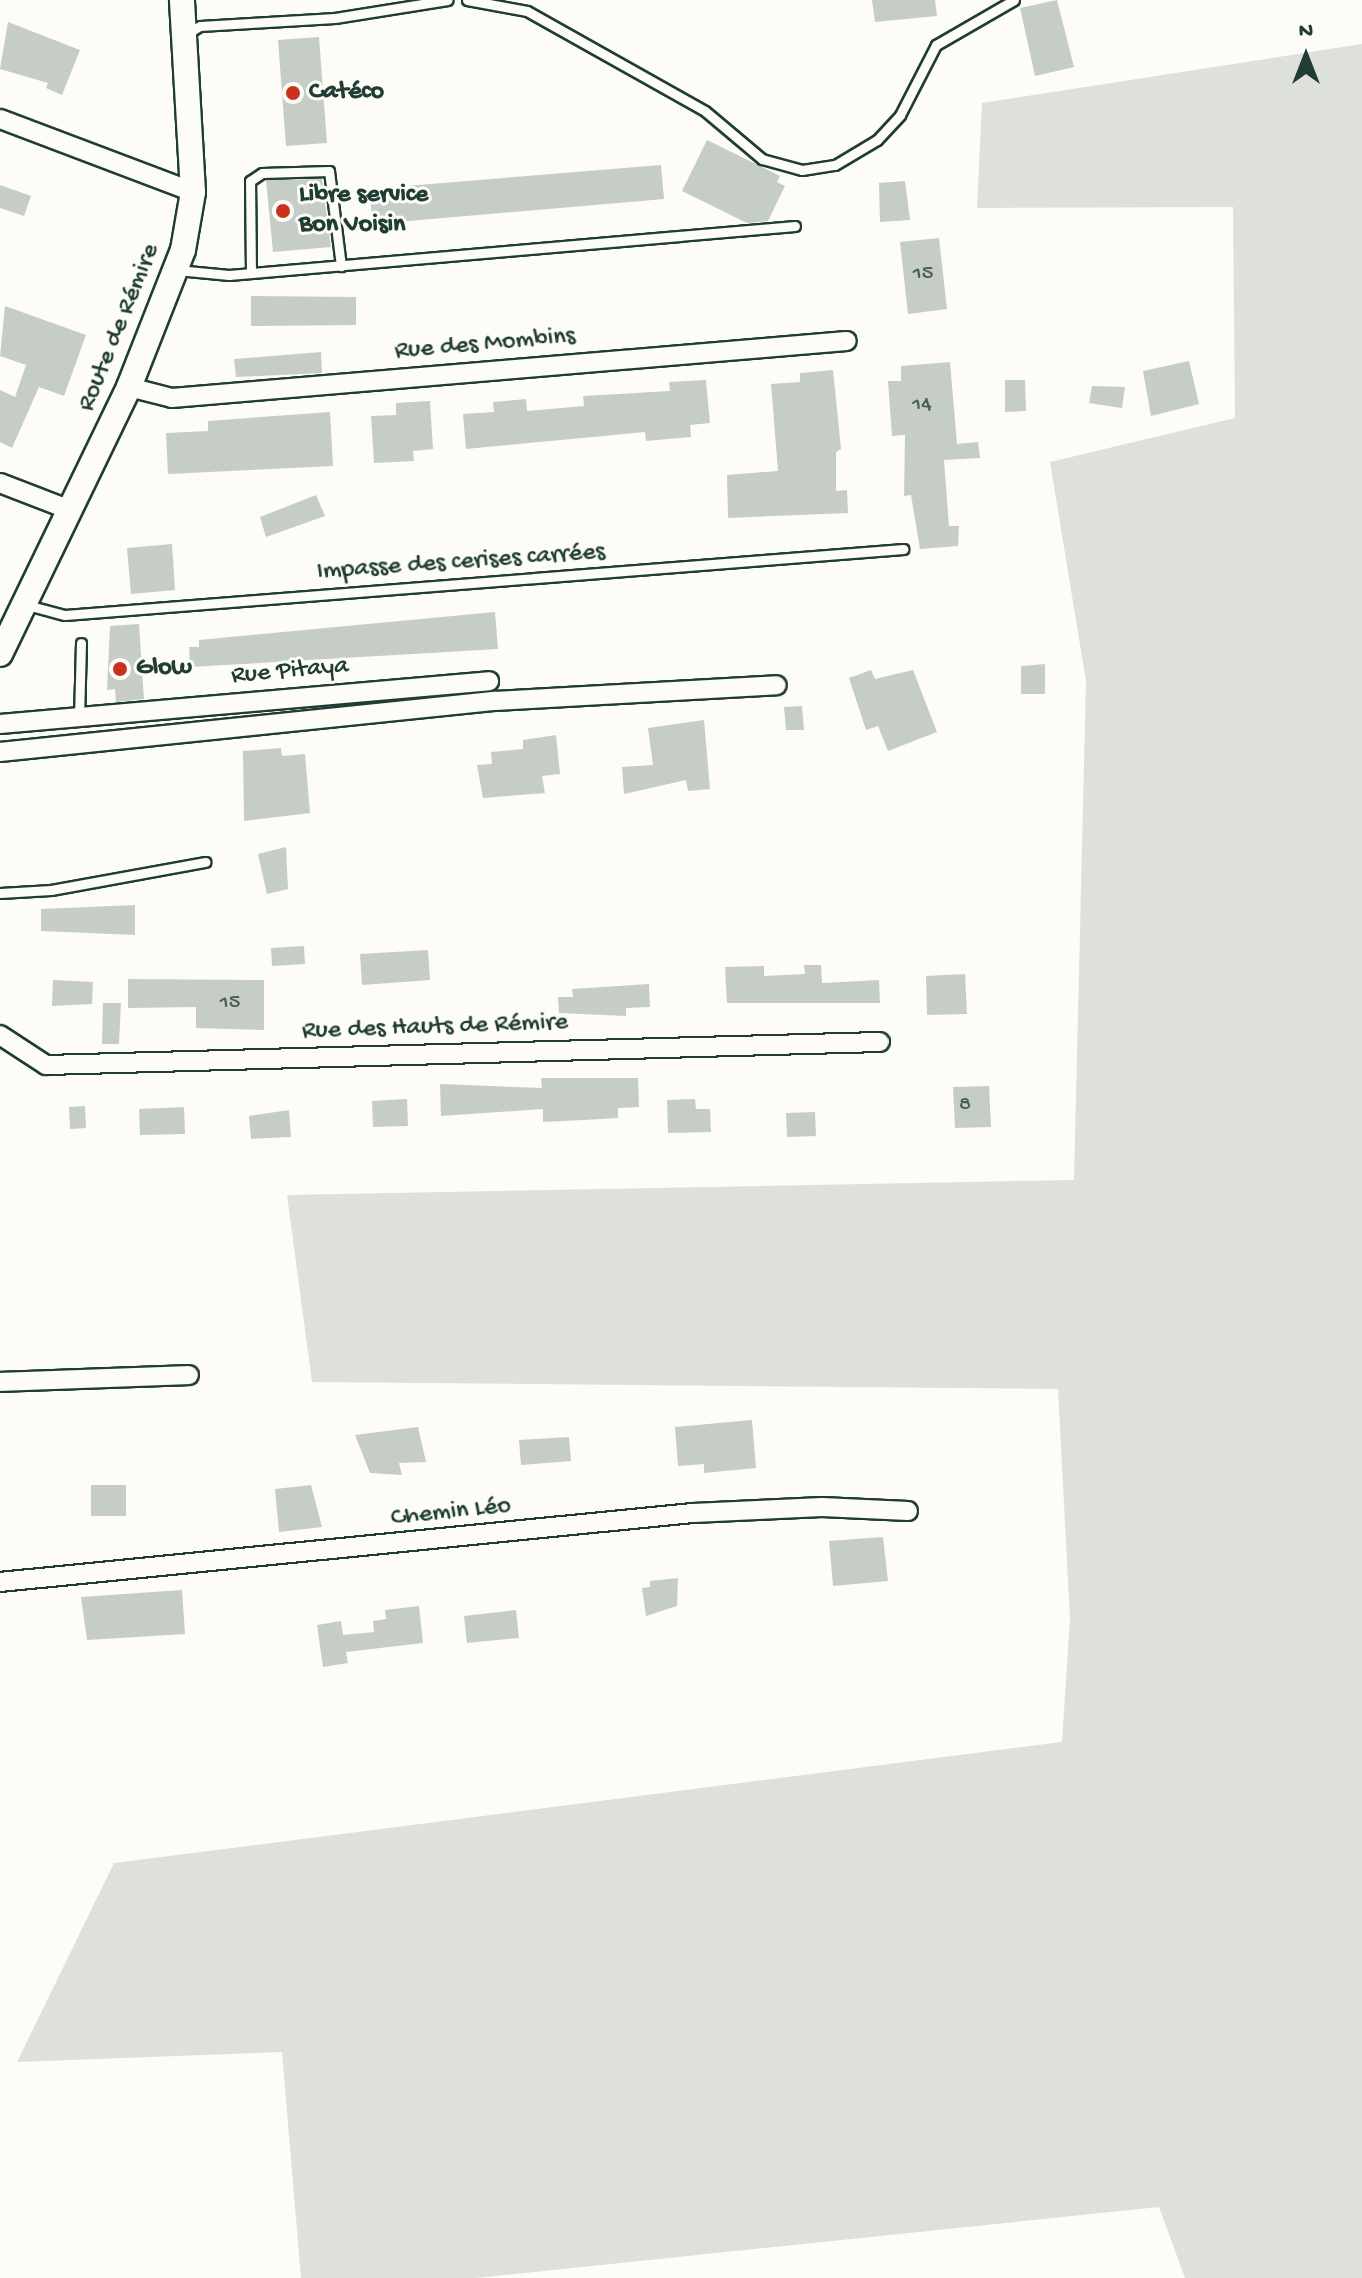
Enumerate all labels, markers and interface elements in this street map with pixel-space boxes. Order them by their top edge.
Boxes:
north arrow [1266,16,1346,96]
text: N [1299,19,1313,45]
place label: Catéco [309,77,384,109]
marker: Catéco [284,84,302,102]
place label: Libre service Bon Voisin [299,180,428,242]
marker: Libre service Bon Voisin [274,202,292,220]
street label: Route de Rémire [72,240,168,416]
house number: 15 [913,262,933,288]
street label: Rue des Mombins [393,322,577,368]
house number: 14 [912,393,932,419]
street label: Impasse des cerises carrées [316,537,606,589]
street label: Rue Pitaya [230,651,350,693]
place label: Glow [136,653,192,685]
marker: Glow [111,660,129,678]
house number: 15 [220,991,240,1017]
street label: Rue des Hauts de Rémire [301,1008,569,1048]
house number: 8 [959,1093,971,1119]
street label: Chemin Léo [389,1491,513,1535]

